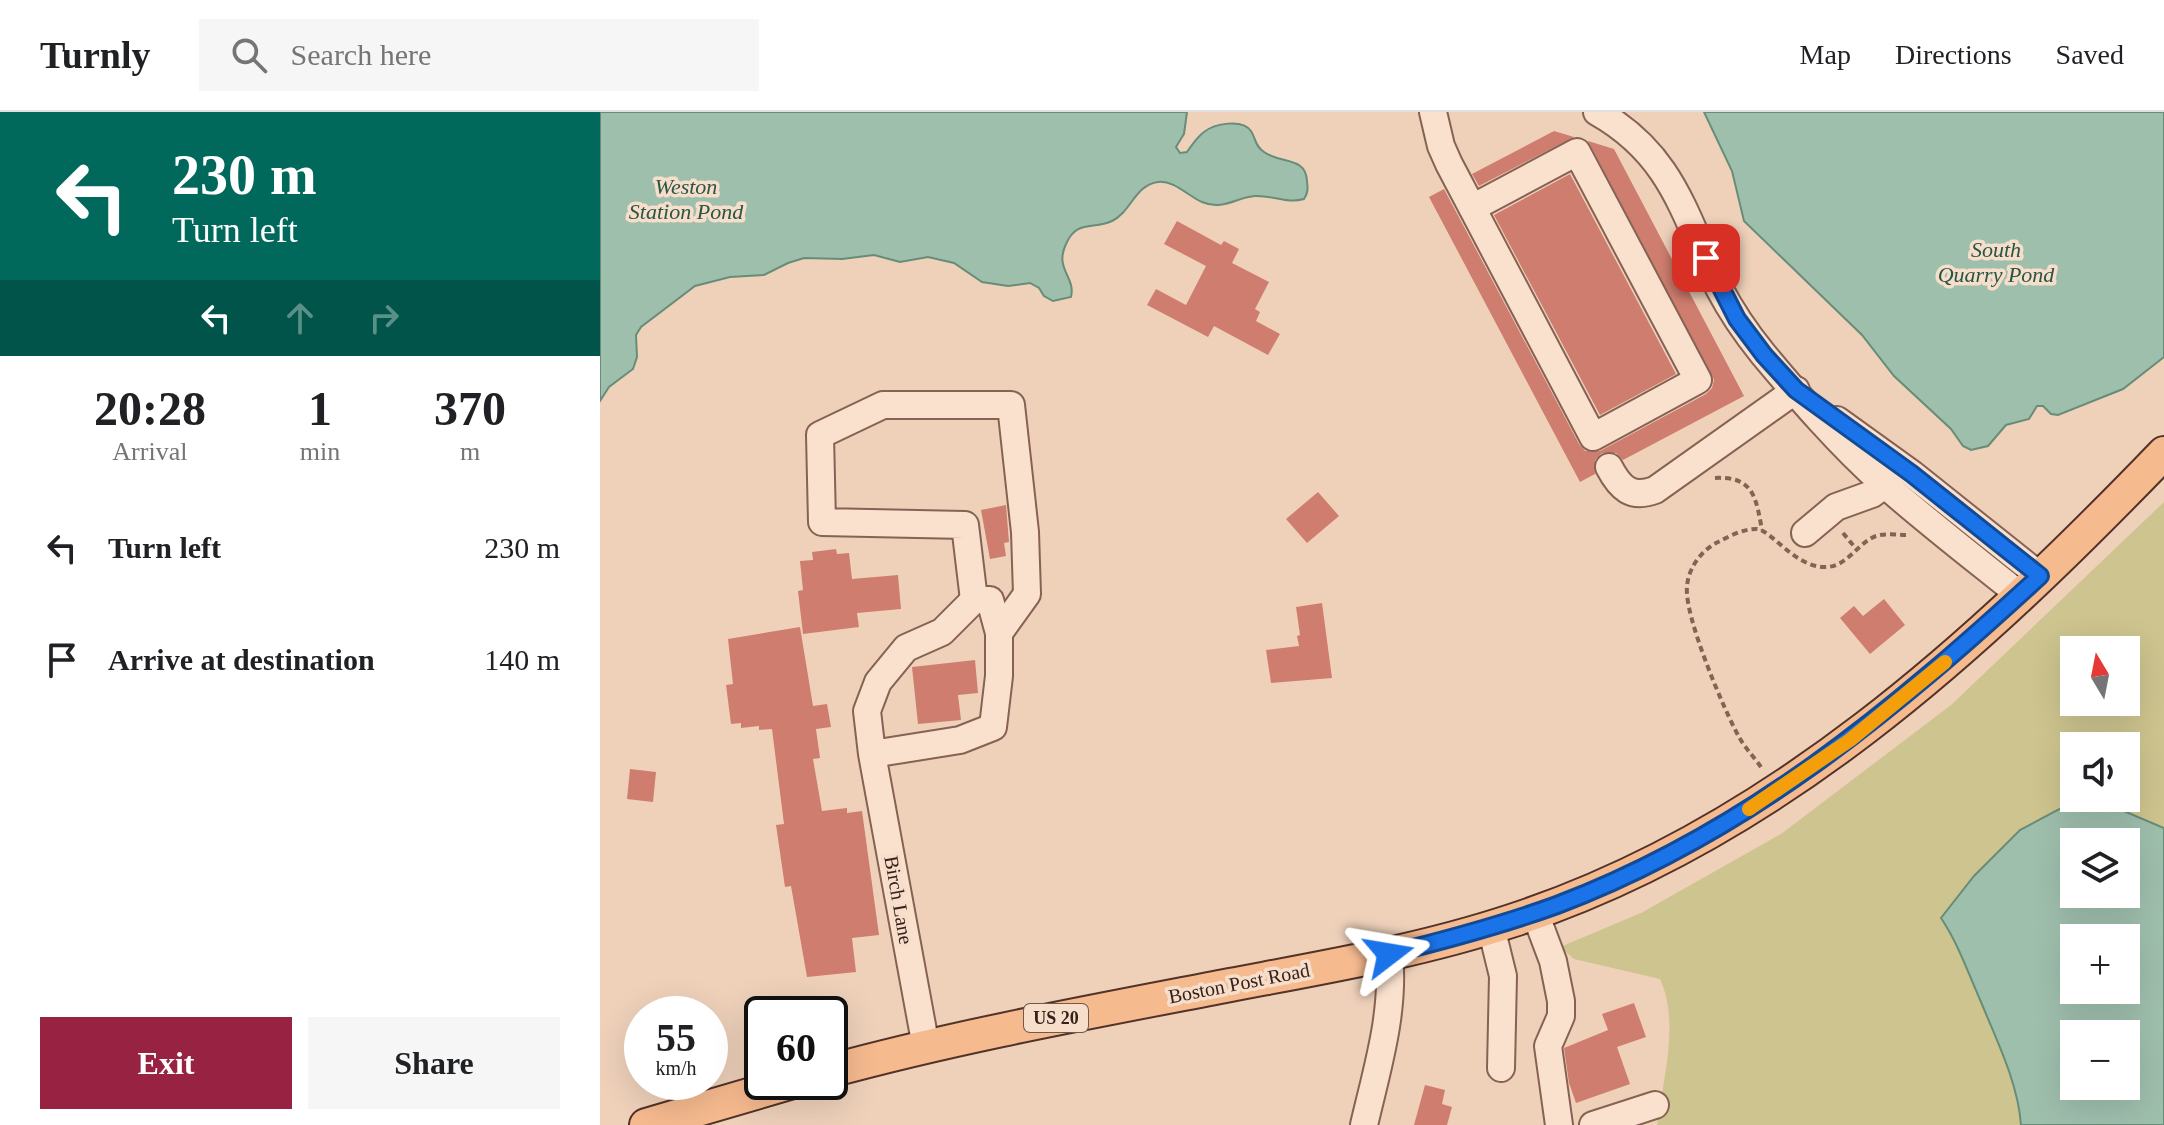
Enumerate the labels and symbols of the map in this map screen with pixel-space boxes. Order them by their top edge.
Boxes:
water label: Weston Station Pond [629,174,744,224]
pin [1672,224,1740,292]
water label: South Quarry Pond [1938,237,2055,287]
north arrow [2060,636,2140,716]
street label: Birch Lane [880,854,918,946]
position arrow [1347,912,1431,996]
street label: Boston Post Road [1167,959,1311,1007]
speed limit sign: 60 [744,996,848,1100]
road number: US 20 [1024,1004,1088,1032]

